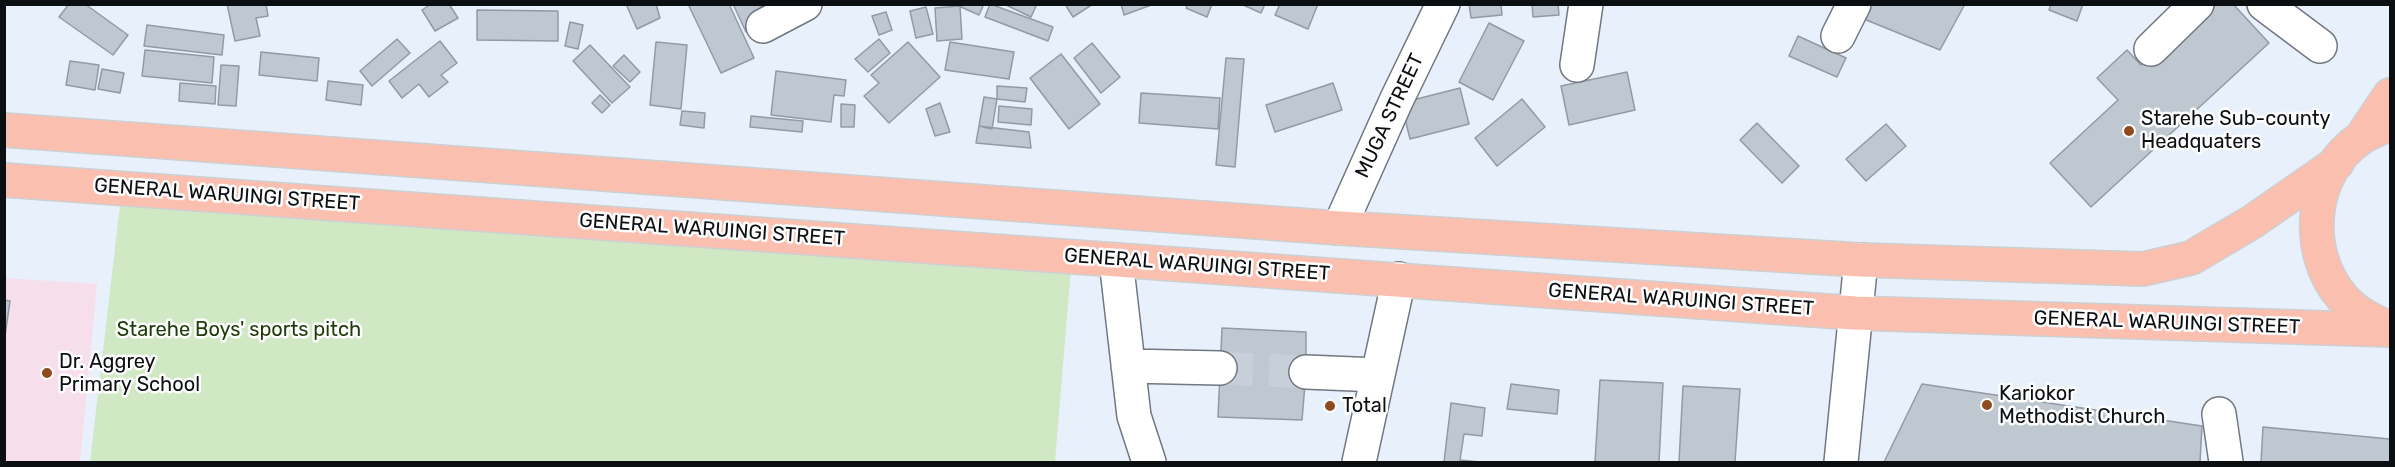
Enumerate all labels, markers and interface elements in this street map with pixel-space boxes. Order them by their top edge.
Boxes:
street label: MUGA STREET [1351,50,1429,182]
place label: Starehe Sub-county Headquaters [2141,107,2331,154]
marker: Starehe Sub-county Headquaters [2122,124,2136,138]
street label: GENERAL WARUINGI STREET [93,174,361,216]
street label: GENERAL WARUINGI STREET [578,209,846,251]
street label: GENERAL WARUINGI STREET [1063,244,1331,286]
street label: GENERAL WARUINGI STREET [1547,279,1815,321]
street label: GENERAL WARUINGI STREET [2033,306,2301,340]
park label: Starehe Boys' sports pitch [117,318,361,342]
place label: Dr. Aggrey Primary School [59,350,200,397]
marker: Dr. Aggrey Primary School [40,366,54,380]
place label: Kariokor Methodist Church [1999,382,2165,429]
place label: Total [1342,394,1387,418]
marker: Kariokor Methodist Church [1980,398,1994,412]
marker: Total [1323,399,1337,413]

